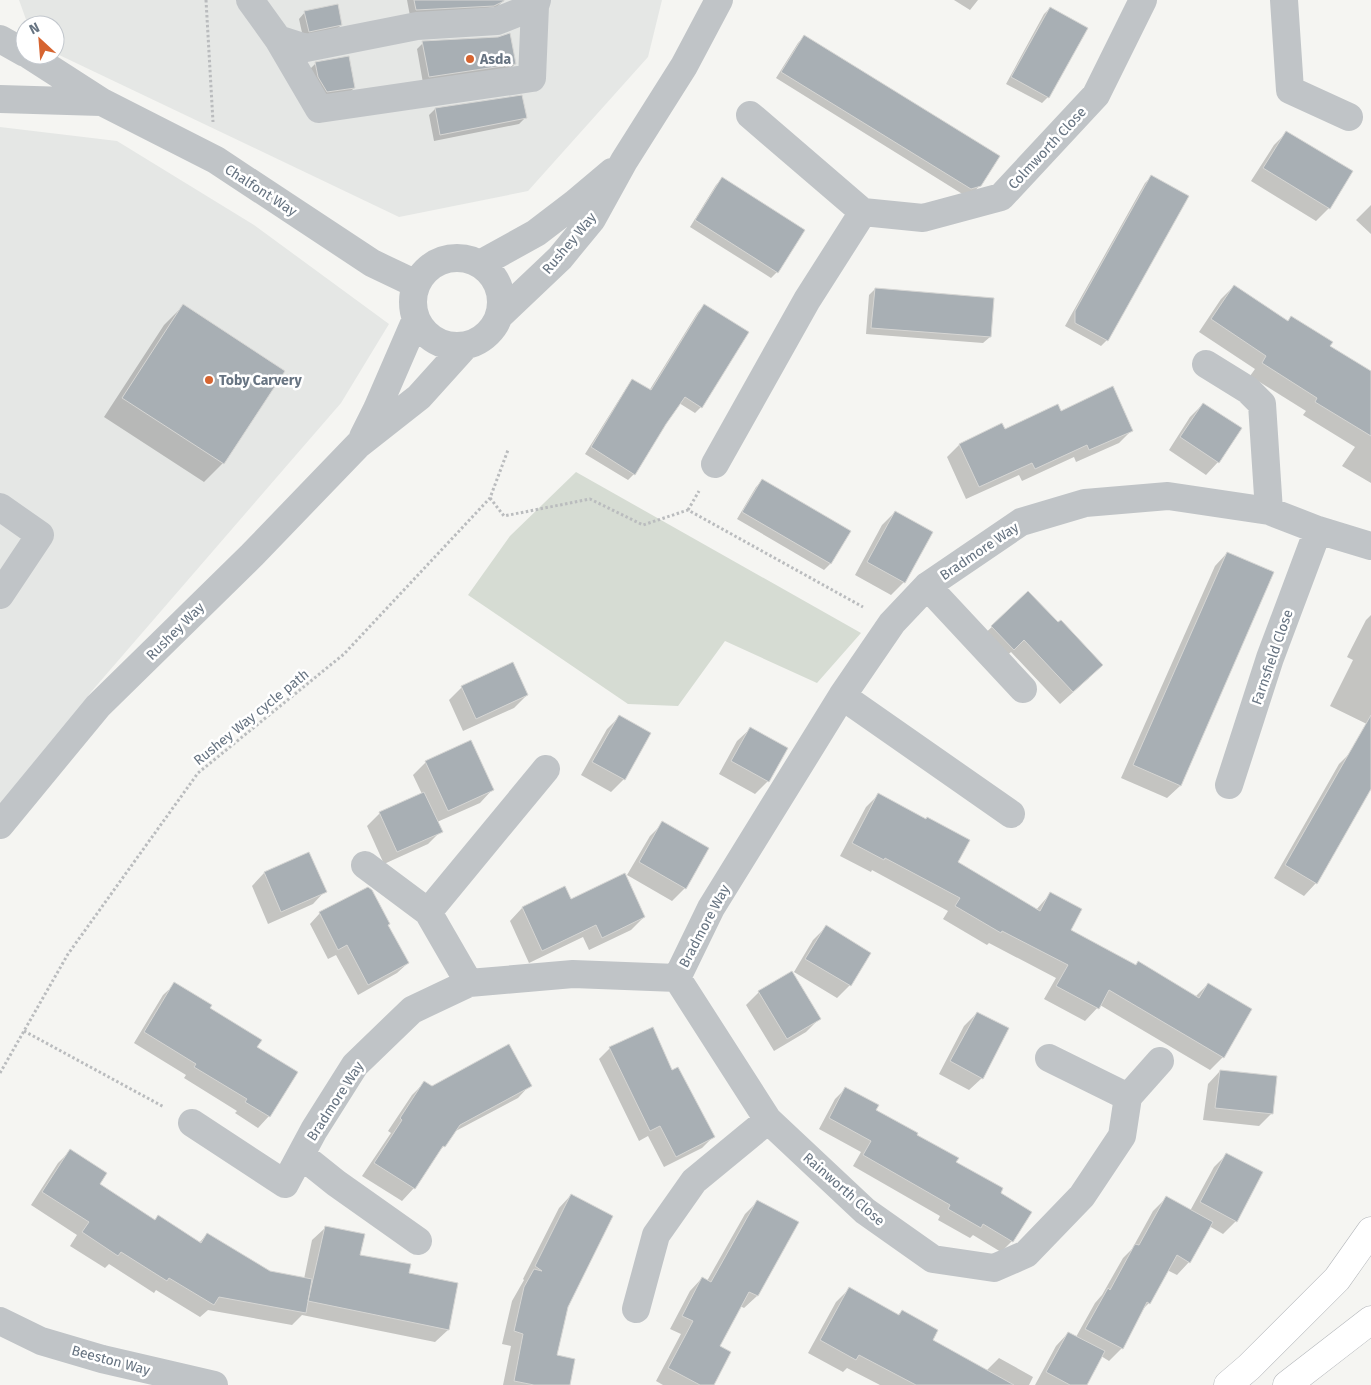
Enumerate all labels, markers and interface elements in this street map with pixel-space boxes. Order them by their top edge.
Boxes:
north arrow [15,15,65,65]
text: N [27,19,42,38]
place label: Asda [479,51,511,68]
marker: Asda [464,53,476,65]
street label: Colmworth Close [1005,104,1090,193]
street label: Chalfont Way [221,161,300,220]
street label: Rushey Way [539,209,600,278]
place label: Toby Carvery [219,372,302,389]
marker: Toby Carvery [203,374,215,386]
street label: Bradmore Way [937,519,1022,584]
street label: Rushey Way [143,599,208,664]
street label: Farnsfield Close [1248,607,1297,707]
street label: Rushey Way cycle path [190,666,312,769]
street label: Bradmore Way [675,882,733,971]
street label: Bradmore Way [303,1058,367,1144]
street label: Rainworth Close [799,1149,888,1230]
street label: Beeston Way [70,1342,152,1379]

